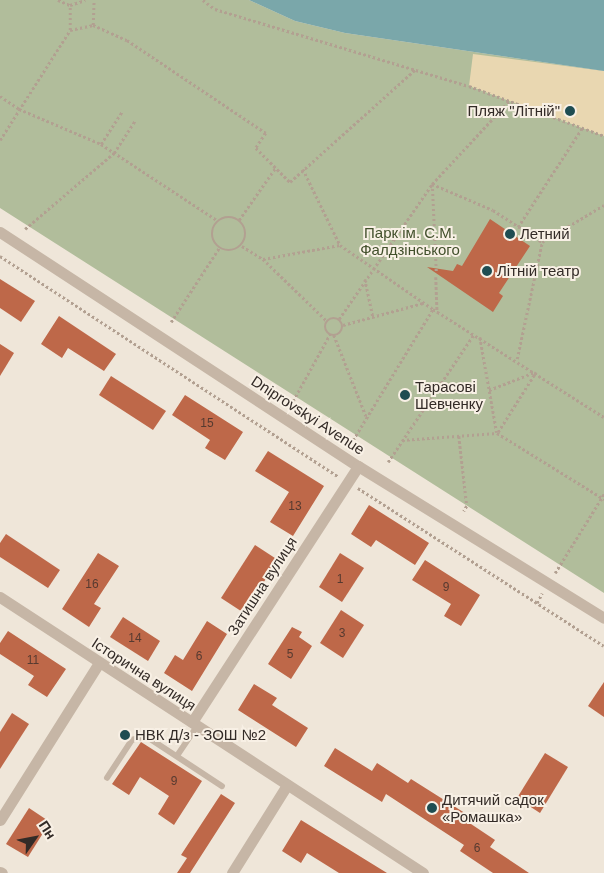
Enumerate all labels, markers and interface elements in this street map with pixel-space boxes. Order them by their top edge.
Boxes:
place label: Пляж "Літній" [467,102,560,120]
marker: Пляж "Літній" [564,105,576,117]
park label: Парк ім. С.М. Фалдзінського [360,223,460,258]
place label: Летний [520,225,570,243]
marker: Летний [504,228,516,240]
place label: Літній театр [497,262,579,280]
marker: Літній театр [481,265,493,277]
street label: Dniprovskyi Avenue [248,371,368,459]
place label: Тарасові Шевченку [415,377,483,412]
marker: Тарасові Шевченку [399,389,411,401]
house number: 15 [200,417,214,431]
house number: 13 [288,500,302,514]
street label: Затишна вулиця [223,533,301,639]
house number: 1 [337,573,343,587]
house number: 16 [85,578,99,592]
house number: 9 [443,581,449,595]
house number: 3 [339,627,345,641]
house number: 14 [128,632,142,646]
street label: Історична вулиця [88,634,200,714]
house number: 5 [287,648,293,662]
house number: 6 [196,650,202,664]
house number: 11 [27,654,39,668]
place label: НВК Д/з - ЗОШ №2 [135,726,266,744]
marker: НВК Д/з - ЗОШ №2 [119,729,131,741]
house number: 9 [171,775,177,789]
place label: Дитячий садок «Ромашка» [442,790,544,825]
marker: Дитячий садок «Ромашка» [426,802,438,814]
north arrow [10,813,60,863]
text: Пн [36,818,59,842]
house number: 6 [474,842,480,856]

